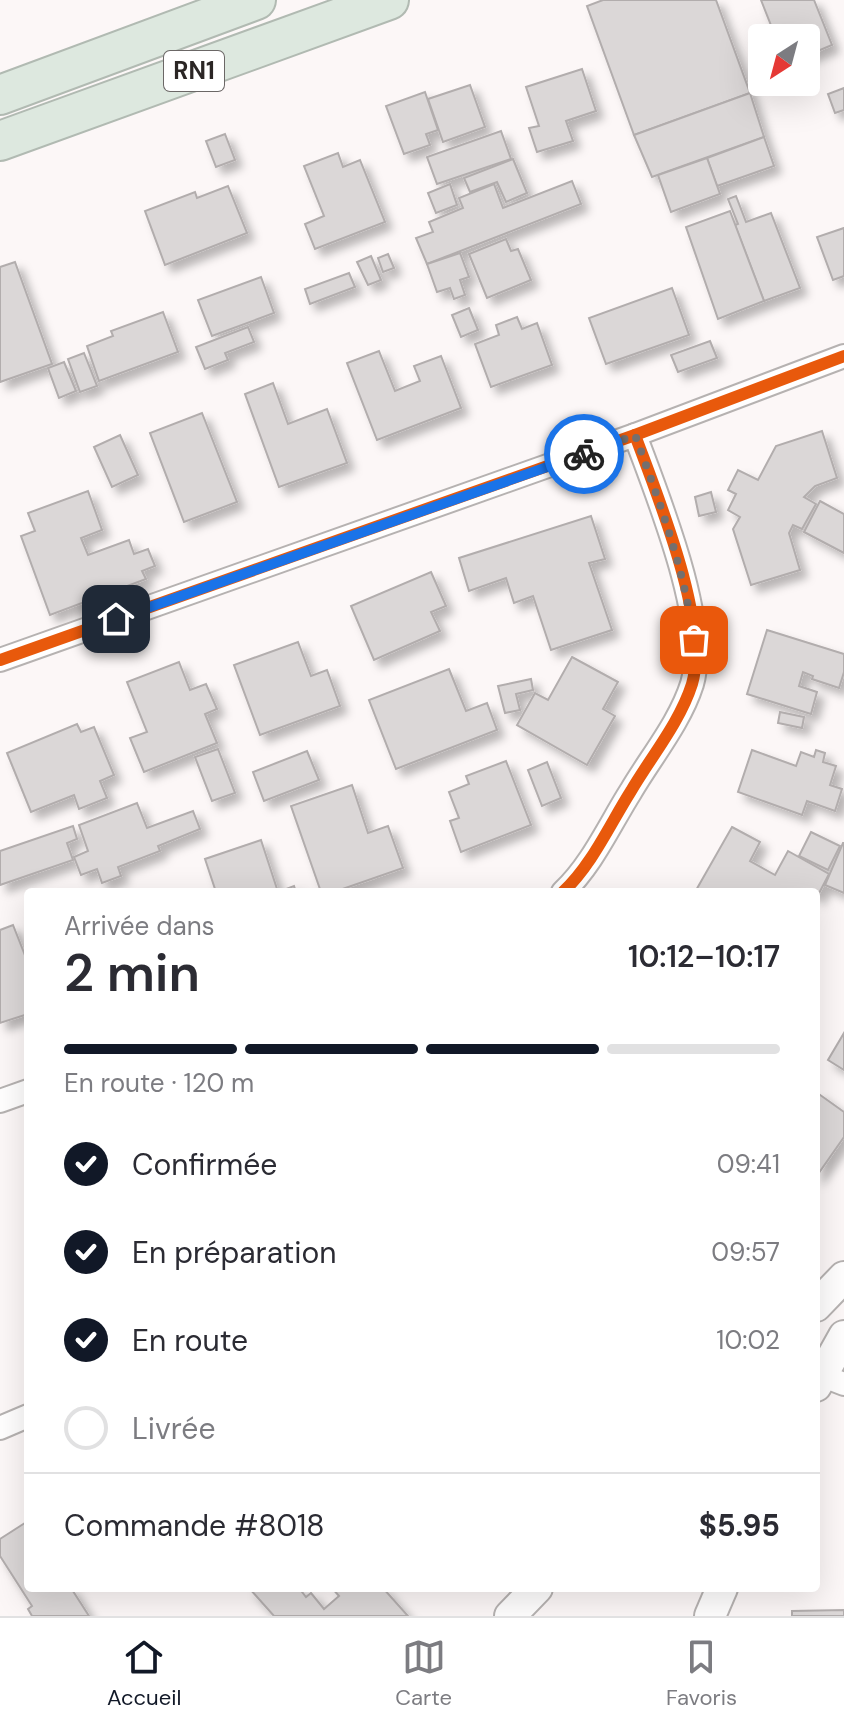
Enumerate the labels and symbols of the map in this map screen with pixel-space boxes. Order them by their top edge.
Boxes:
north arrow [748,24,820,96]
road number: RN1 [164,51,224,91]
courier [544,414,624,494]
pin [82,585,150,653]
pin [660,606,728,674]

